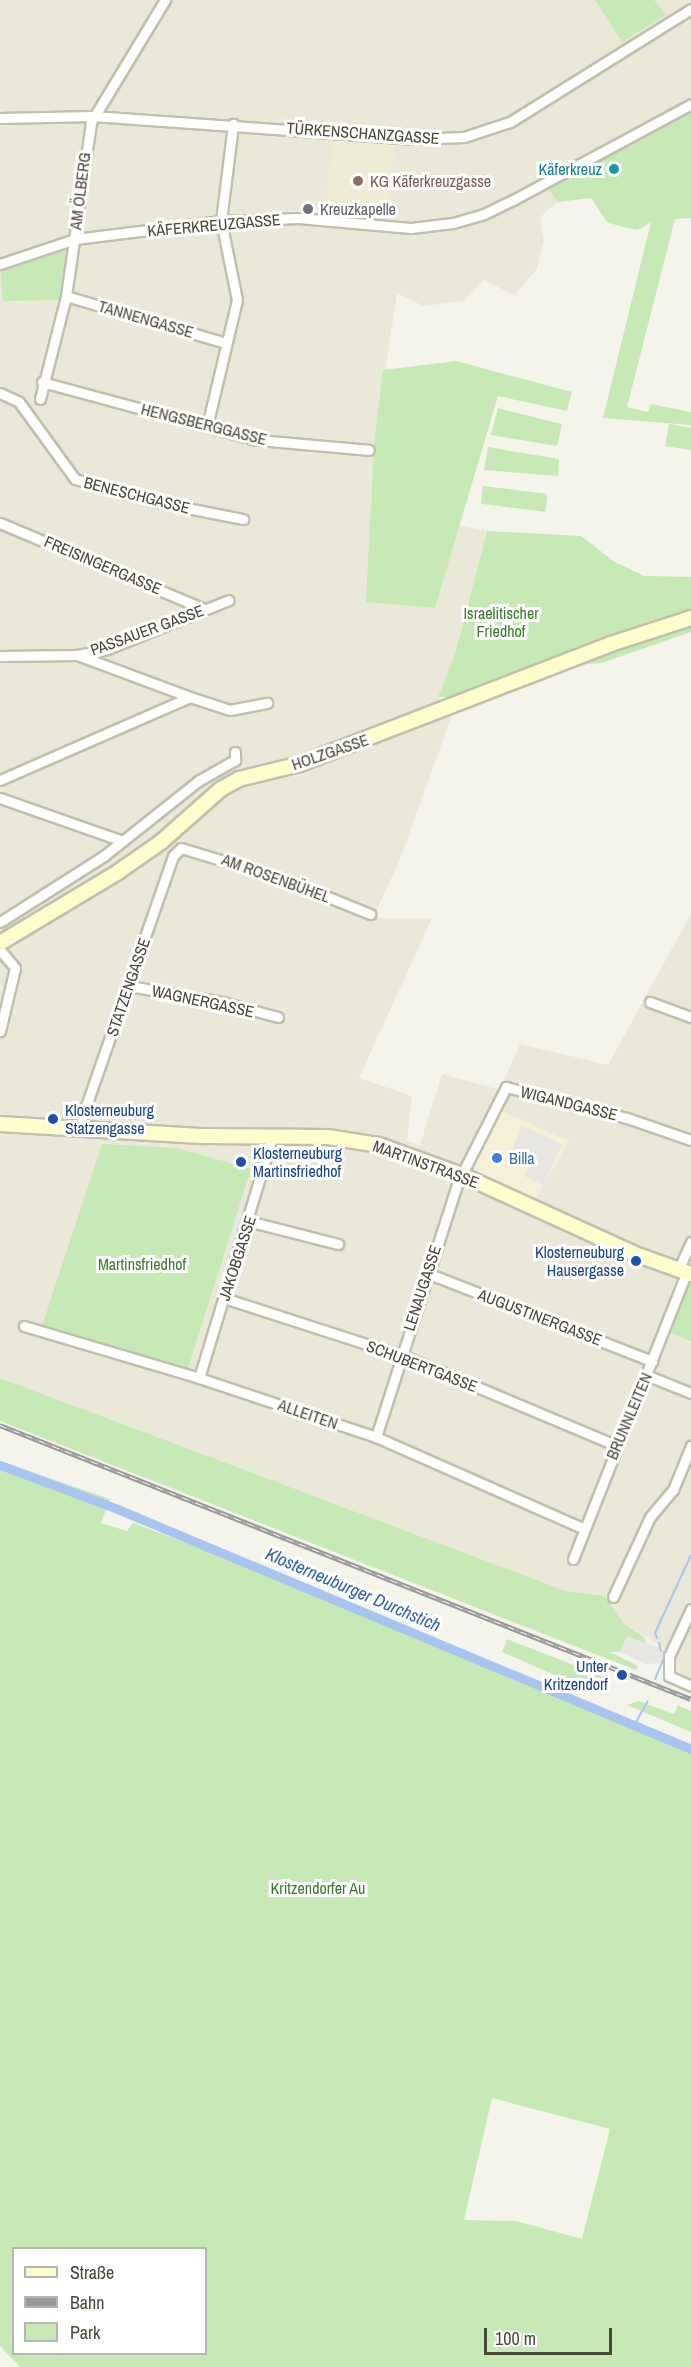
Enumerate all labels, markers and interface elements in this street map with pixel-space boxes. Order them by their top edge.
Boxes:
street label: TÜRKENSCHANZGASSE [286,118,440,148]
street label: AM ÖLBERG [66,151,94,231]
place label: Käferkreuz [539,159,602,179]
marker: Käferkreuz [607,162,621,176]
place label: KG Käferkreuzgasse [370,171,491,191]
marker: KG Käferkreuzgasse [351,174,365,188]
place label: Kreuzkapelle [320,199,396,219]
marker: Kreuzkapelle [301,202,315,216]
street label: KÄFERKREUZGASSE [147,210,281,240]
street label: TANNENGASSE [96,296,196,342]
street label: HENGSBERGGASSE [139,399,269,449]
street label: BENESCHGASSE [82,473,192,517]
street label: FREISINGERGASSE [42,532,164,598]
street label: PASSAUER GASSE [88,601,206,659]
park label: Israelitischer Friedhof [463,603,539,641]
street label: HOLZGASSE [289,730,371,774]
street label: AM ROSENBÜHEL [219,850,333,906]
street label: STATZENGASSE [102,935,154,1039]
street label: WAGNERGASSE [150,981,256,1021]
street label: WIGANDGASSE [519,1082,619,1124]
place label: Klosterneuburg Statzengasse [65,1100,154,1138]
marker: Klosterneuburg Statzengasse [46,1112,60,1126]
street label: MARTINSTRASSE [370,1136,482,1192]
place label: Klosterneuburg Martinsfriedhof [253,1143,342,1181]
place label: Billa [509,1148,535,1168]
marker: Billa [490,1151,504,1165]
marker: Klosterneuburg Martinsfriedhof [234,1155,248,1169]
street label: JAKOBGASSE [214,1213,260,1303]
place label: Klosterneuburg Hausergasse [535,1242,624,1280]
street label: LENAUGASSE [399,1243,445,1333]
park label: Martinsfriedhof [98,1254,186,1274]
marker: Klosterneuburg Hausergasse [629,1254,643,1268]
street label: AUGUSTINERGASSE [475,1285,605,1349]
street label: SCHUBERTGASSE [364,1336,480,1396]
street label: BRUNNLEITEN [602,1370,656,1462]
street label: ALLEITEN [276,1395,340,1433]
water label: Klosterneuburger Durchstich [262,1543,444,1637]
place label: Unter Kritzendorf [544,1656,608,1694]
marker: Unter Kritzendorf [613,1666,631,1684]
park label: Kritzendorfer Au [270,1878,366,1898]
legend [12,2247,207,2355]
text: Straße [70,2260,114,2285]
text: Bahn [70,2290,104,2315]
scale bar [487,2316,614,2354]
text: Park [70,2320,100,2345]
text: 100 m [495,2326,536,2351]

